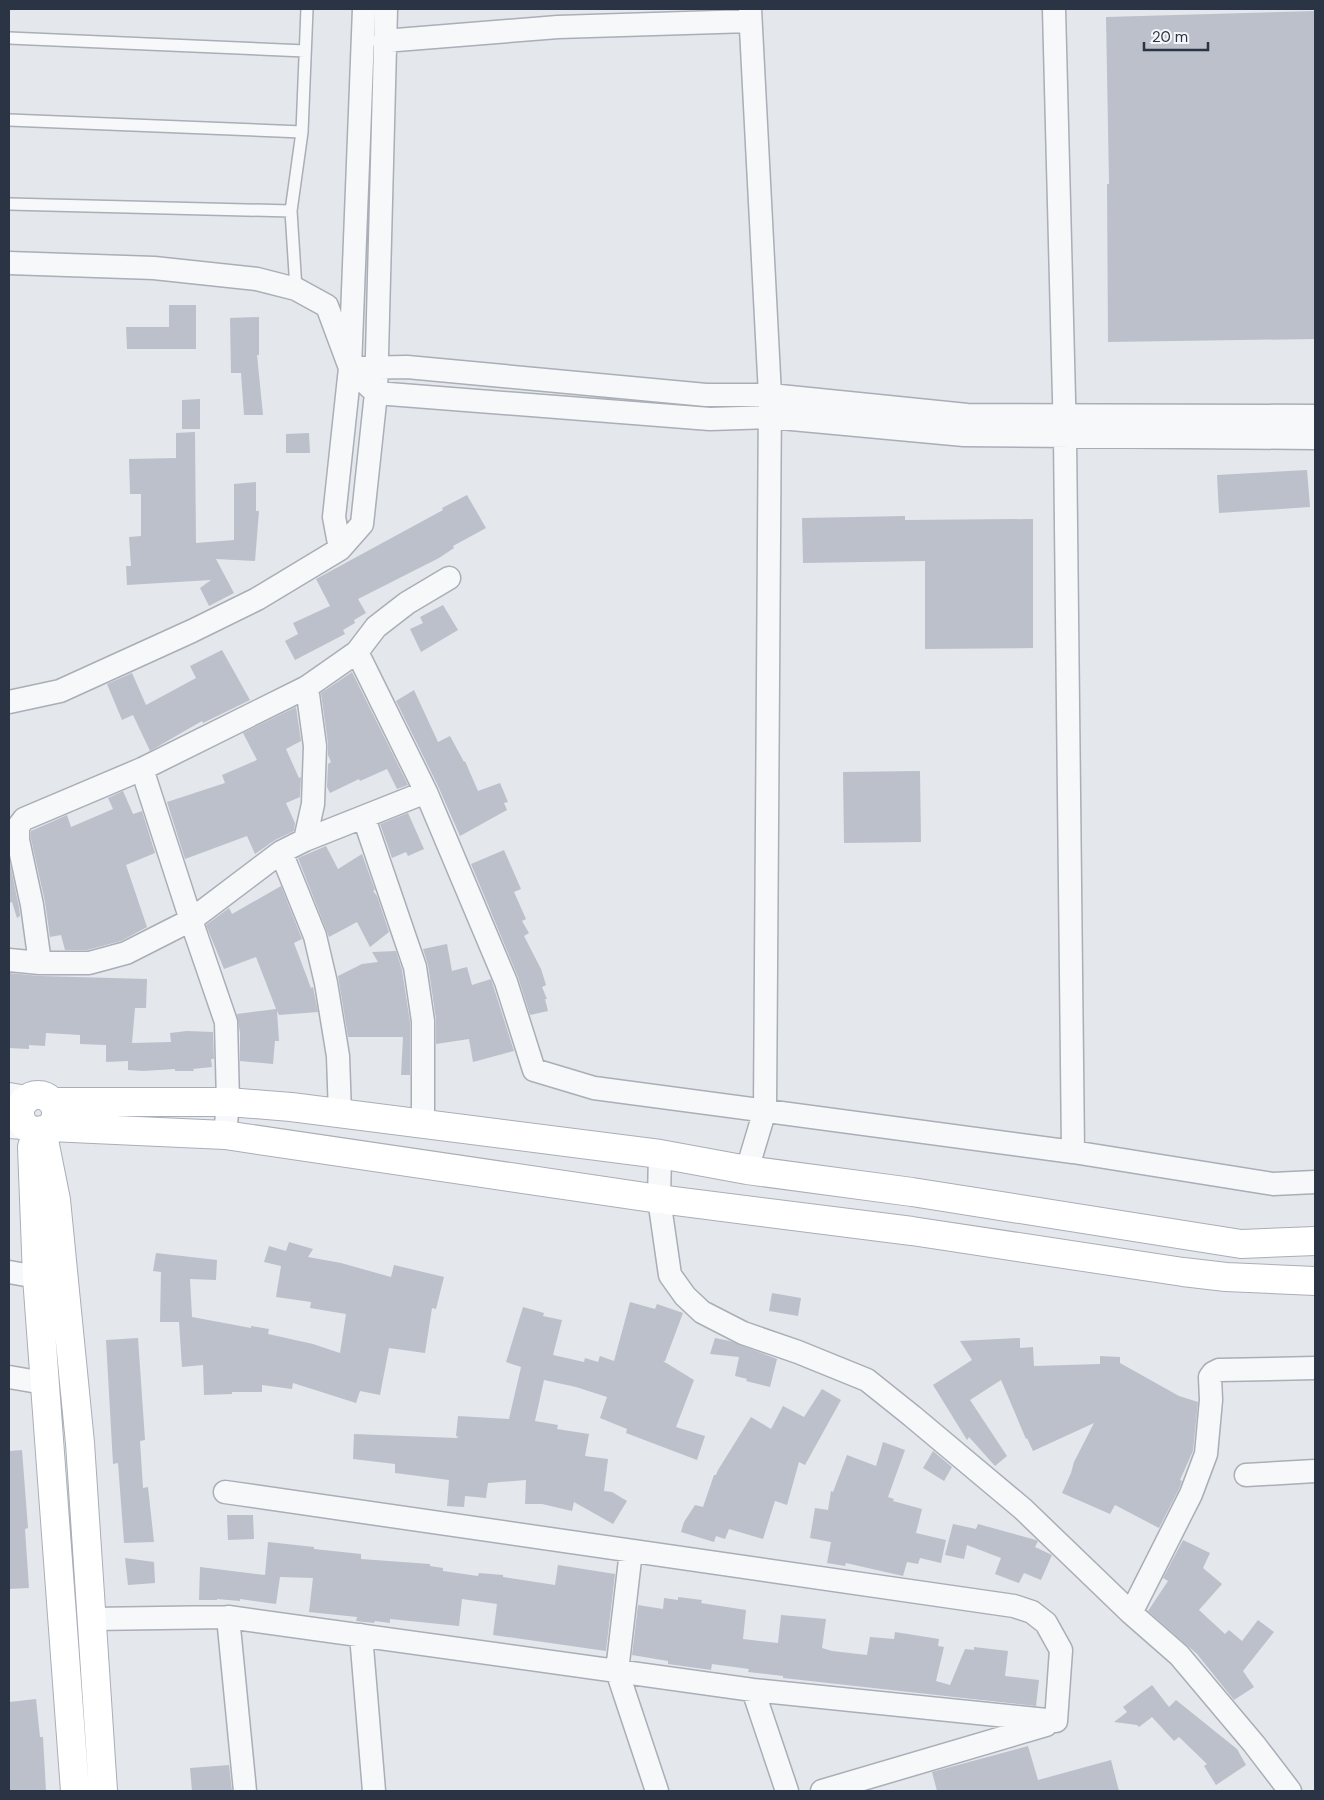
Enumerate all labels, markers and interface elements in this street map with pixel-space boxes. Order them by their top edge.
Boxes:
scale bar [1144,20,1208,52]
text: 20 m [1152,27,1188,47]

